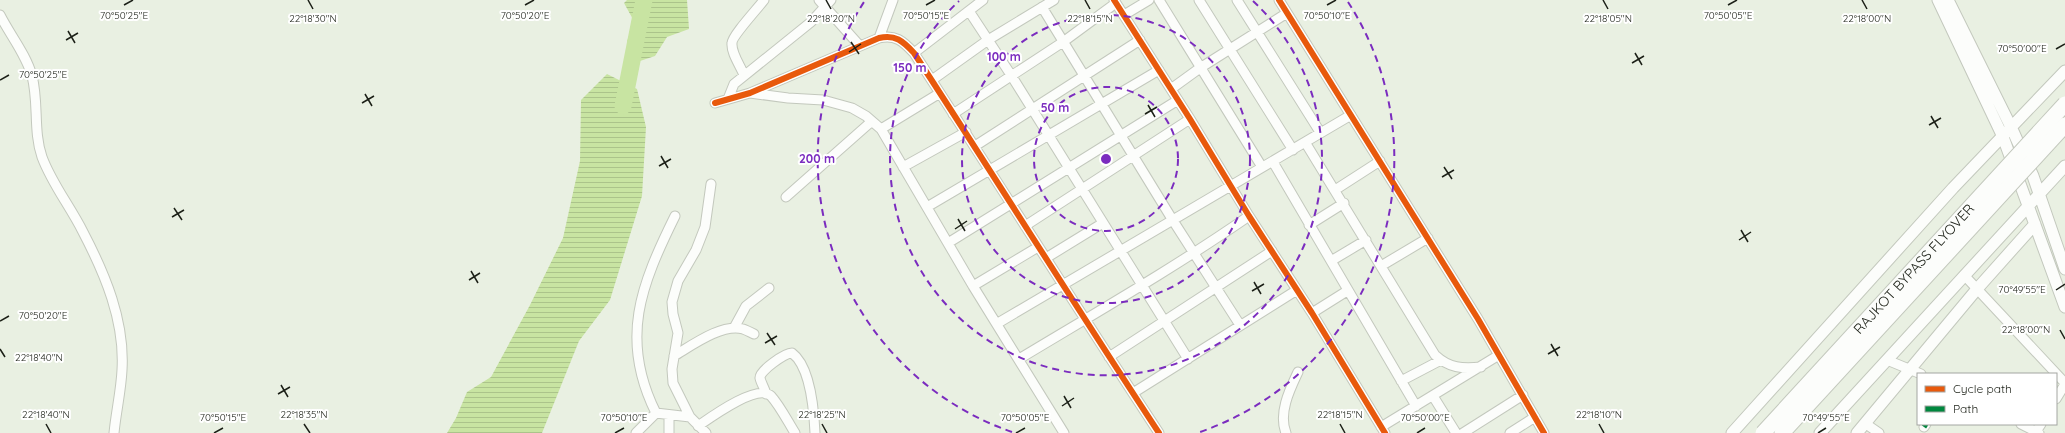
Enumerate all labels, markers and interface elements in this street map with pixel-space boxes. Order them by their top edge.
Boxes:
text: 70°50'25"E [100,9,148,22]
text: 70°50'20"E [501,9,550,22]
text: 70°50'15"E [903,9,950,22]
text: 70°50'10"E [1304,9,1351,22]
text: 70°50'05"E [1704,9,1753,22]
text: 22°18'30"N [289,12,337,25]
text: 22°18'20"N [807,12,855,25]
text: 22°18'15"N [1067,12,1113,25]
text: 22°18'05"N [1584,12,1632,25]
text: 22°18'00"N [1843,12,1891,25]
text: 70°50'00"E [1997,42,2047,55]
text: 100 m [987,49,1021,64]
text: 150 m [893,60,927,75]
text: 70°50'25"E [19,68,67,81]
text: 50 m [1041,100,1069,115]
text: 200 m [799,151,835,166]
centre of rings [1099,152,1113,166]
street label: RAJKOT BYPASS FLYOVER [1849,200,1978,338]
text: 70°49'55"E [1998,283,2046,296]
text: 70°50'20"E [19,309,68,322]
text: 22°18'00"N [2002,323,2050,336]
text: 22°18'40"N [15,351,63,364]
legend [1917,373,2057,425]
text: Cycle path [1953,381,2012,396]
text: Path [1953,401,1978,416]
text: 22°18'40"N [22,408,70,421]
text: 22°18'35"N [280,408,328,421]
text: 22°18'25"N [798,408,846,421]
text: 22°18'15"N [1317,408,1363,421]
text: 22°18'10"N [1576,408,1622,421]
text: 70°50'15"E [200,411,247,424]
text: 70°50'10"E [601,411,648,424]
text: 70°50'05"E [1001,411,1050,424]
text: 70°50'00"E [1400,411,1450,424]
text: 70°49'55"E [1802,411,1850,424]

